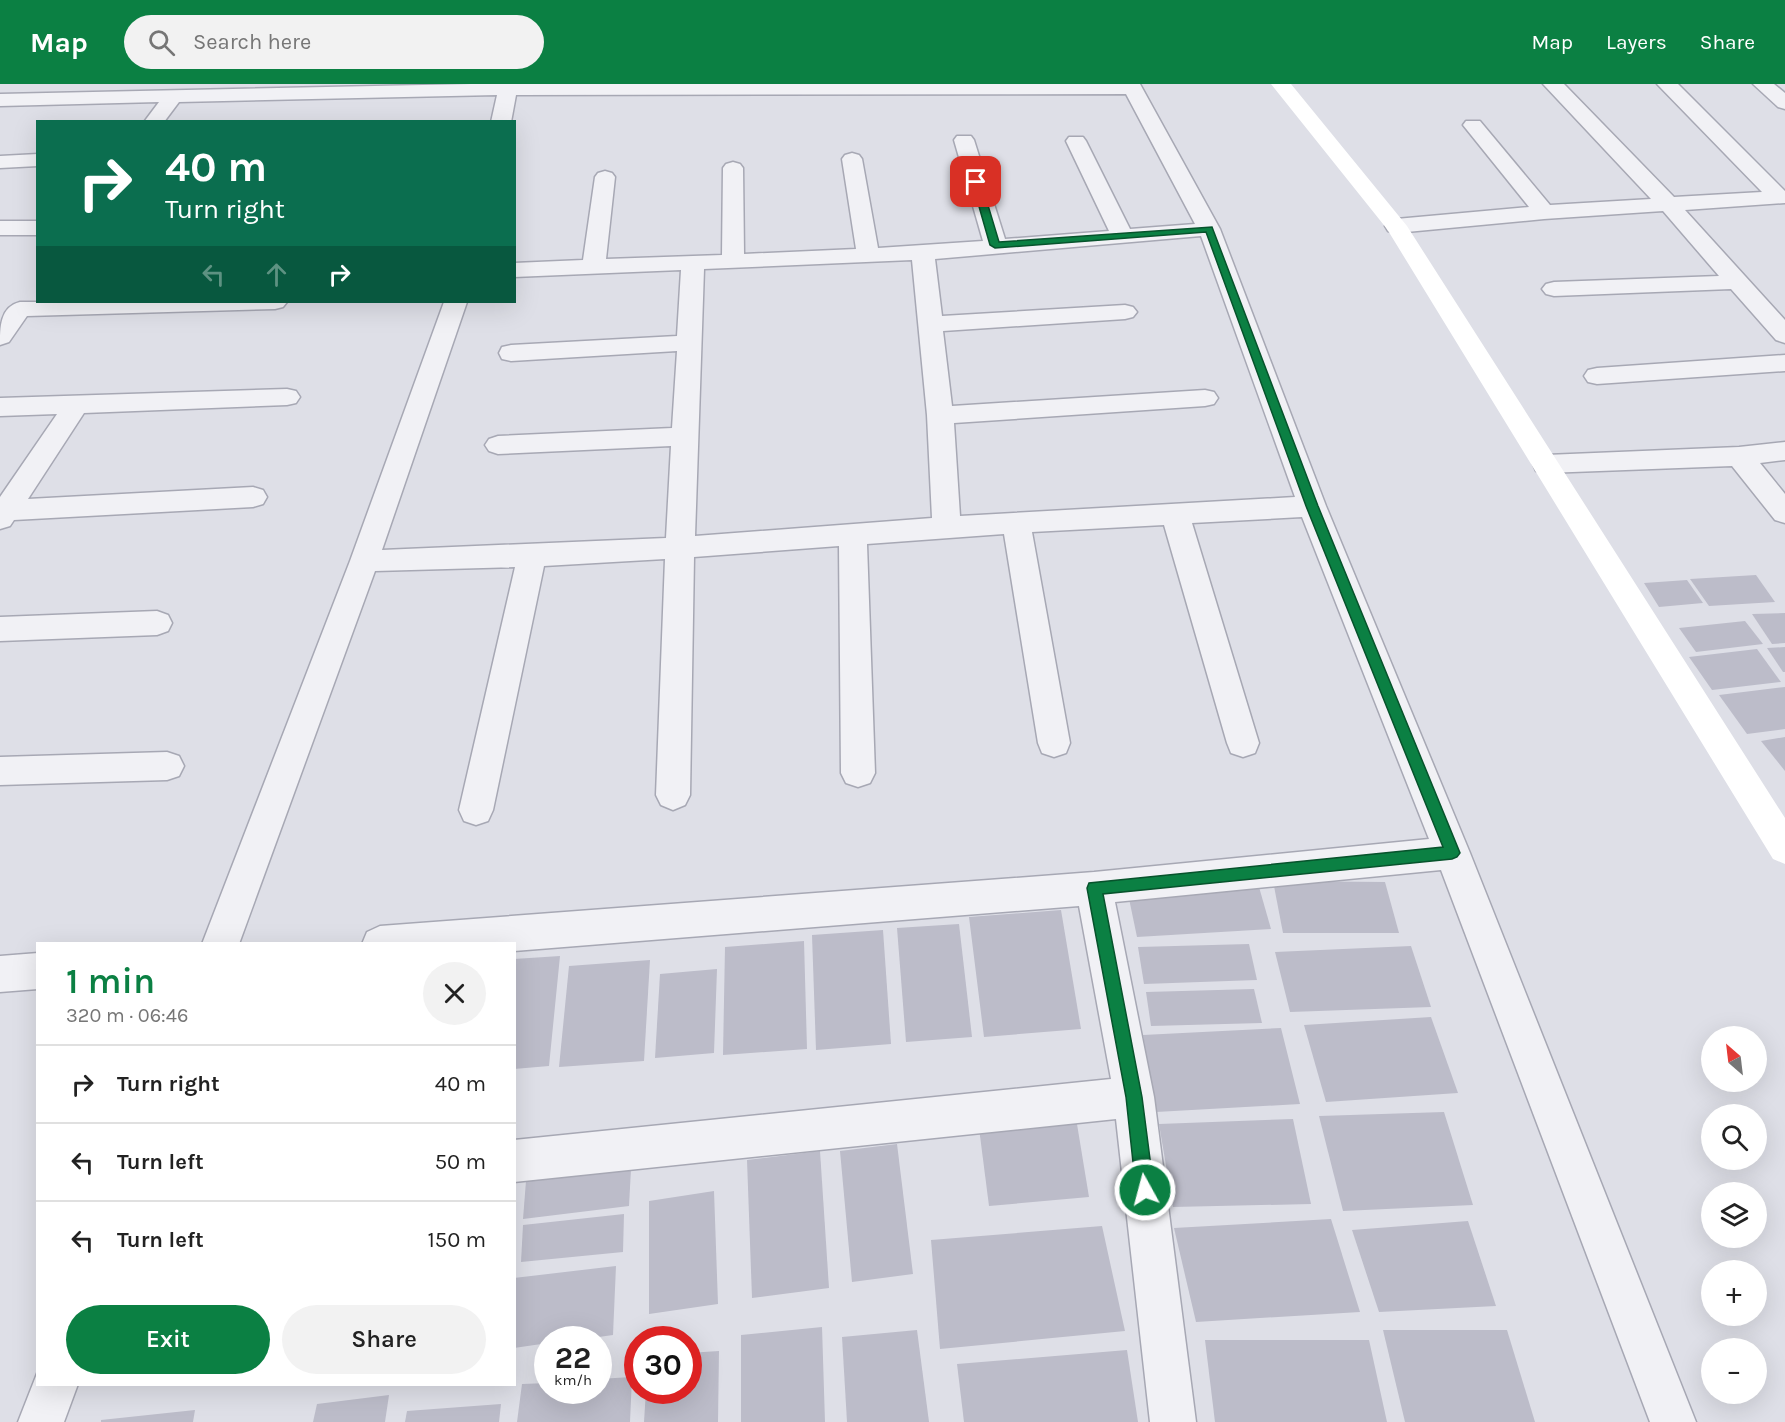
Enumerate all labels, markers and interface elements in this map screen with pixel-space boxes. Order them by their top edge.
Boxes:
search box [124,15,544,69]
text: Map [30,26,88,59]
icon: search [145,26,178,59]
text: Search here [193,29,311,55]
text: Map [1531,30,1573,54]
text: Layers [1606,30,1667,54]
text: Share [1700,30,1755,54]
text: 40 m [165,142,267,192]
icon: right [66,144,144,222]
pin [950,156,1001,207]
icon: arrive [959,165,992,198]
text: Turn right [165,193,285,225]
icon: left [197,258,230,291]
icon: ahead [260,258,293,291]
icon: right [323,258,356,291]
text: 1 min [66,960,155,1002]
button: close [423,962,486,1025]
text: 320 m · 06:46 [66,1004,188,1027]
north arrow [1701,1026,1767,1092]
map controls [1701,1026,1767,1404]
icon: right [66,1068,99,1101]
text: Turn right [117,1071,220,1097]
text: 40 m [435,1071,486,1097]
button: search [1701,1104,1767,1170]
icon: left [66,1146,99,1179]
text: Turn left [117,1149,204,1175]
text: 50 m [435,1149,486,1175]
position arrow [1113,1158,1177,1222]
button: layers [1701,1182,1767,1248]
icon: left [66,1224,99,1257]
text: Turn left [117,1227,204,1253]
text: 150 m [427,1227,486,1253]
button: + [1701,1260,1767,1326]
button: Exit [66,1305,270,1374]
button: Share [282,1305,486,1374]
speed limit sign: 30 [624,1326,702,1404]
button: − [1701,1338,1767,1404]
text: 22 [555,1340,591,1376]
text: km/h [554,1371,592,1389]

